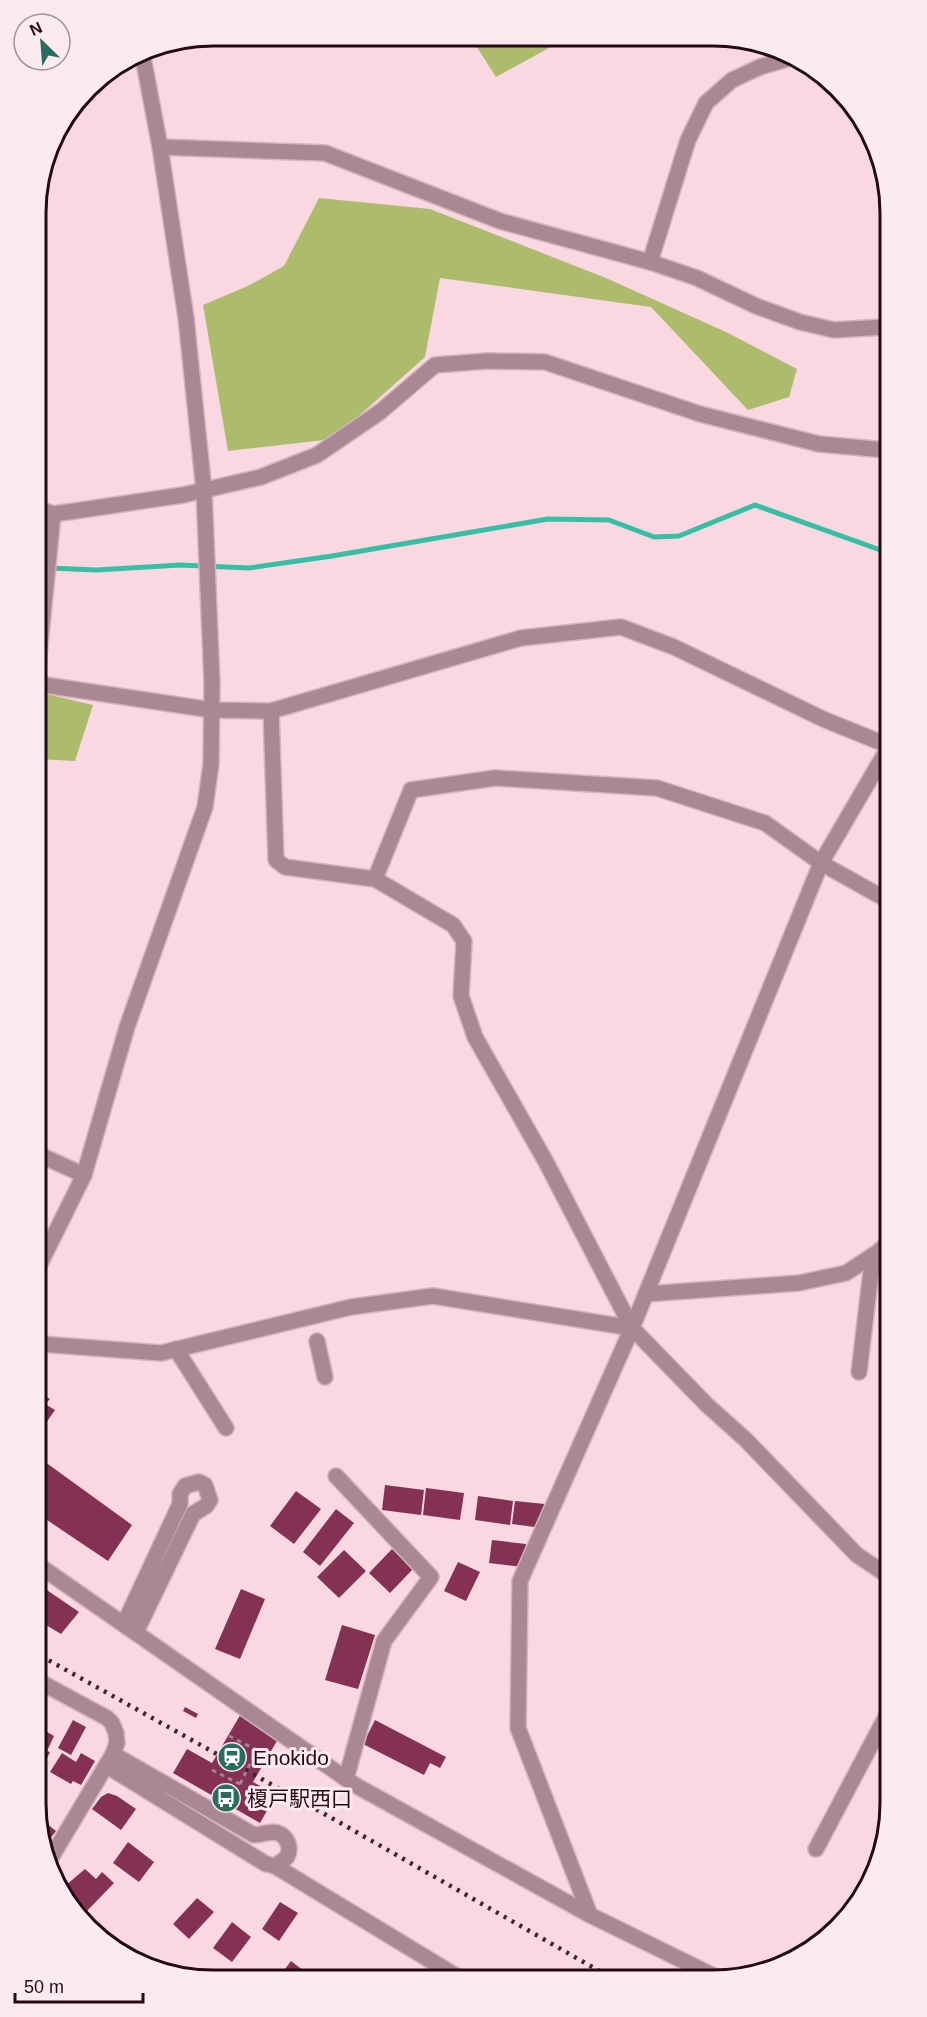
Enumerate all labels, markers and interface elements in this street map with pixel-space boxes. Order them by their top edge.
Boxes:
north arrow [12,12,72,72]
text: N [27,19,45,39]
station icon: Enokido [216,1741,248,1773]
place label: Enokido [253,1746,329,1769]
bus stop icon: 榎戸駅西口 [210,1782,242,1814]
place label: 榎戸駅西口 [247,1787,352,1810]
scale bar [15,1966,142,2004]
text: 50 m [24,1977,64,1997]

